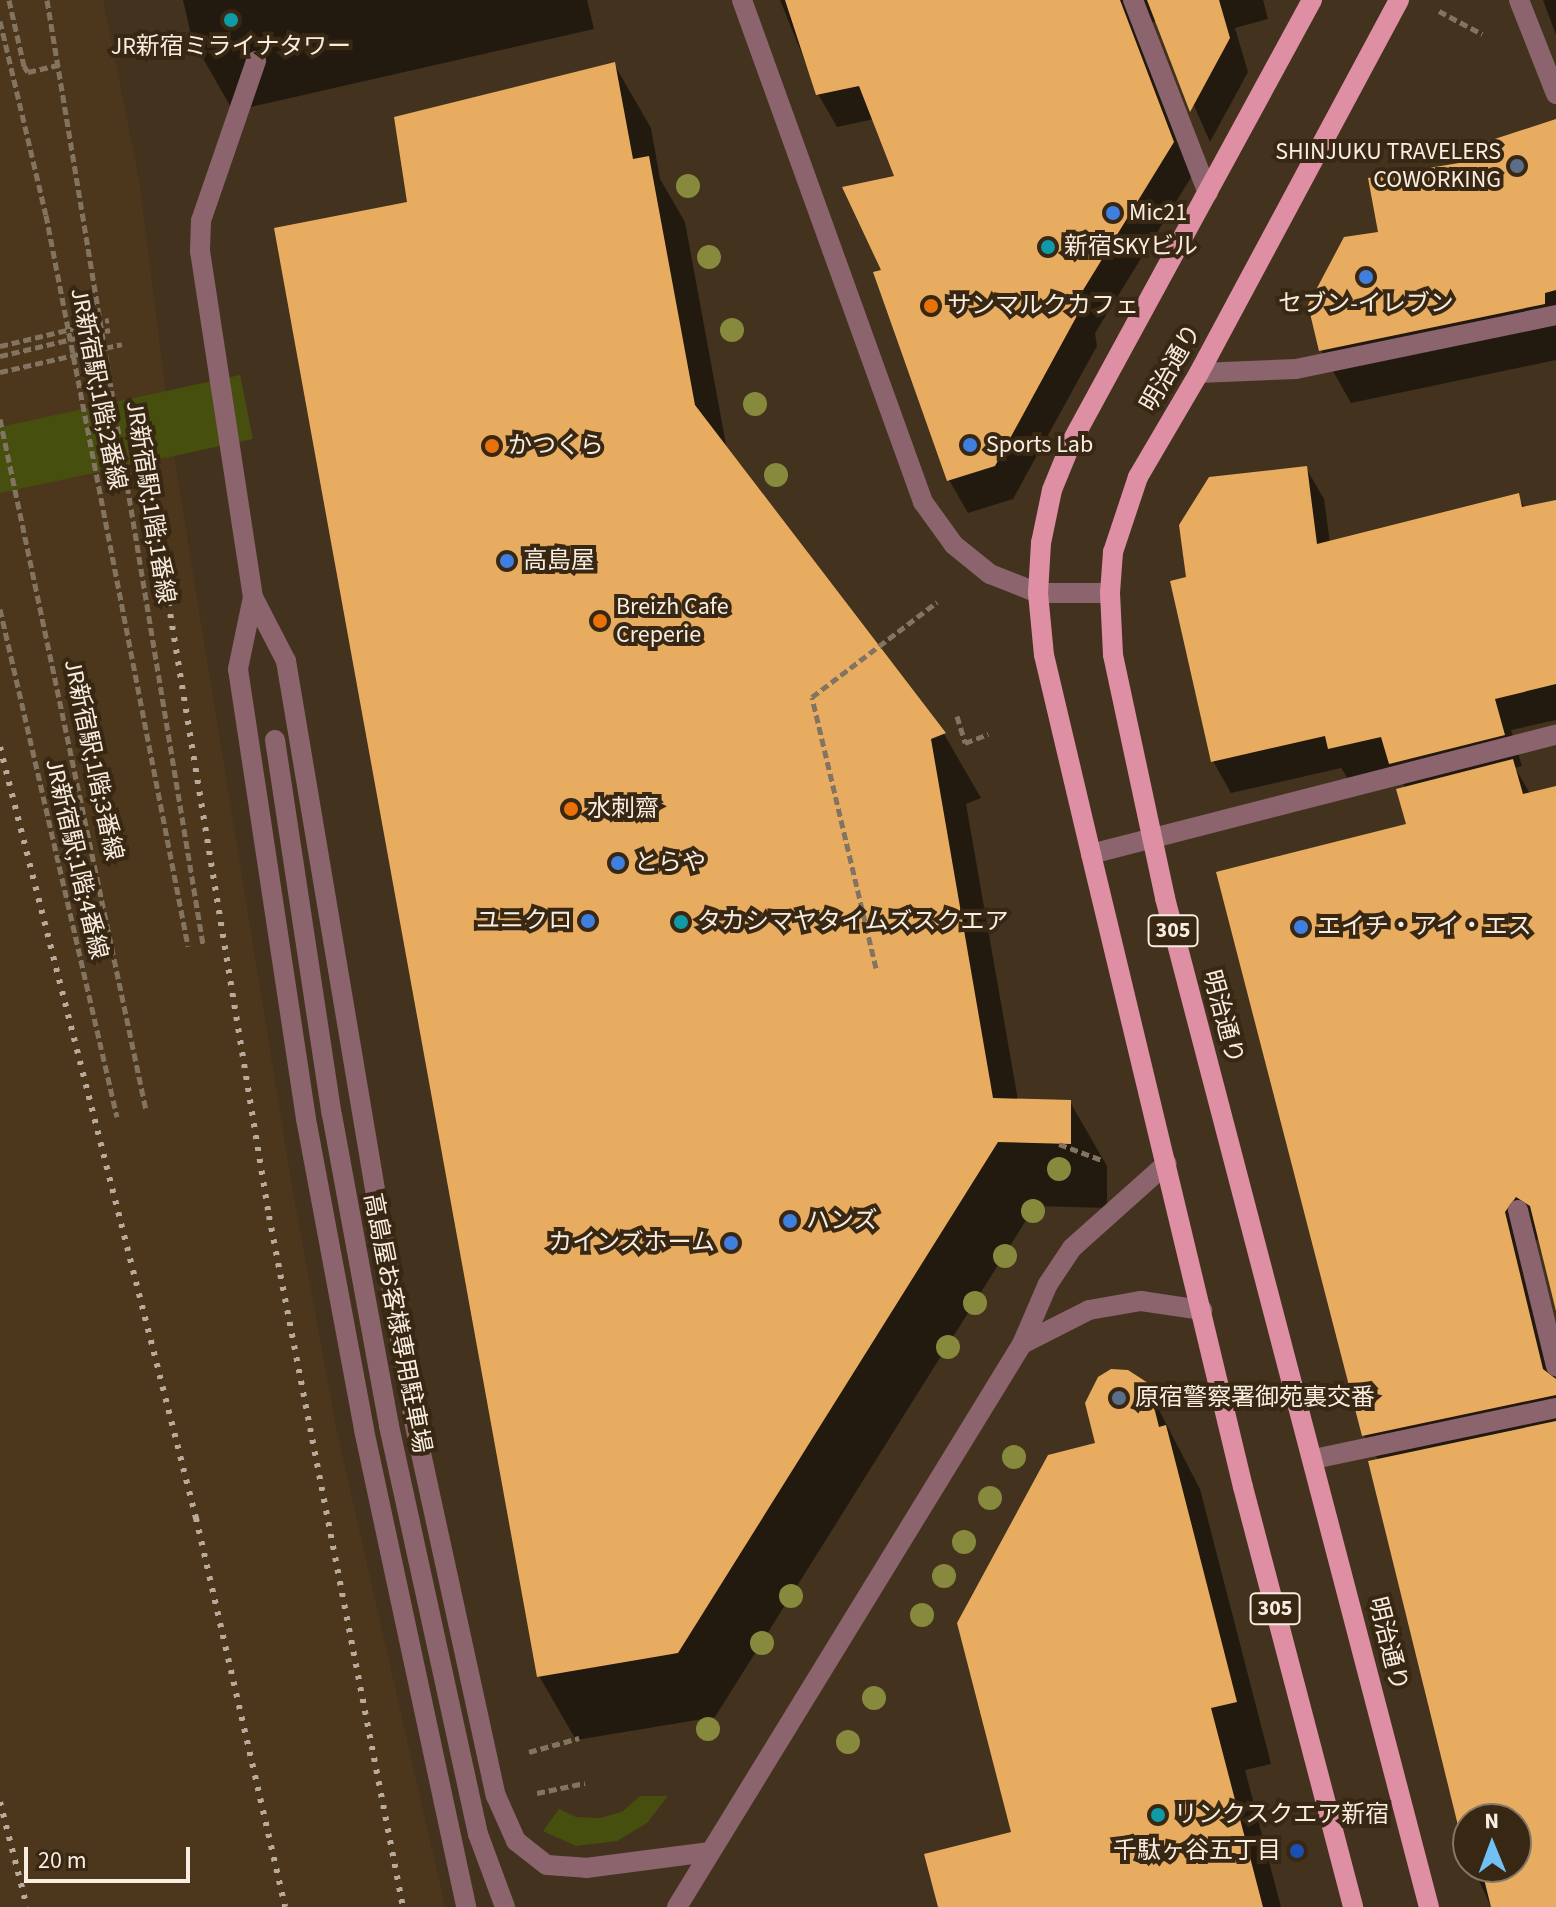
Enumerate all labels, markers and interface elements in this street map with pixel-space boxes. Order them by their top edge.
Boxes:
marker: JR新宿ミライナタワー [222,11,240,29]
place label: JR新宿ミライナタワー [110,33,352,61]
place label: SHINJUKU TRAVELERS COWORKING [1275,138,1501,194]
marker: SHINJUKU TRAVELERS COWORKING [1508,157,1526,175]
place label: Mic21 [1129,199,1187,227]
marker: Mic21 [1104,204,1122,222]
place label: 新宿SKYビル [1064,233,1198,261]
marker: 新宿SKYビル [1039,238,1057,256]
marker: セブン-イレブン [1357,268,1375,286]
street label: JR新宿駅;1階;2番線 [64,286,132,492]
place label: セブン-イレブン [1278,290,1454,318]
place label: サンマルクカフェ [947,292,1139,320]
marker: サンマルクカフェ [922,297,940,315]
street label: 明治通り [1135,319,1207,417]
street label: JR新宿駅;1階;1番線 [120,399,180,605]
place label: Sports Lab [986,431,1093,459]
place label: かつくら [508,432,604,460]
marker: Sports Lab [961,436,979,454]
marker: かつくら [483,437,501,455]
place label: 高島屋 [523,547,595,575]
marker: 高島屋 [498,552,516,570]
place label: Breizh Cafe Creperie [616,593,729,649]
marker: Breizh Cafe Creperie [591,612,609,630]
street label: JR新宿駅;1階;3番線 [58,657,128,863]
street label: JR新宿駅;1階;4番線 [39,756,113,962]
place label: 水刺齋 [587,795,659,823]
marker: 水刺齋 [562,800,580,818]
place label: とらや [634,849,706,877]
marker: とらや [609,854,627,872]
place label: ユニクロ [476,907,572,935]
place label: タカシマヤタイムズスクエア [697,908,1009,936]
marker: ユニクロ [579,912,597,930]
marker: タカシマヤタイムズスクエア [672,913,690,931]
road number: 305 [1147,913,1199,949]
place label: エイチ・アイ・エス [1317,913,1533,941]
marker: エイチ・アイ・エス [1292,918,1310,936]
street label: 明治通り [1197,967,1249,1067]
street label: 高島屋お客様専用駐車場 [358,1191,436,1455]
place label: ハンズ [806,1207,878,1235]
marker: ハンズ [781,1212,799,1230]
place label: カインズホーム [547,1229,715,1257]
marker: カインズホーム [722,1234,740,1252]
place label: 原宿警察署御苑裏交番 [1135,1384,1375,1412]
marker: 原宿警察署御苑裏交番 [1110,1389,1128,1407]
road number: 305 [1249,1591,1301,1627]
street label: 明治通り [1362,1594,1414,1694]
place label: リンクスクエア新宿 [1174,1801,1390,1829]
north arrow [1452,1803,1532,1883]
text: N [1484,1805,1499,1837]
marker: リンクスクエア新宿 [1149,1806,1167,1824]
scale bar [28,1831,194,1881]
place label: 千駄ヶ谷五丁目 [1113,1837,1281,1865]
marker: 千駄ヶ谷五丁目 [1288,1842,1306,1860]
text: 20 m [38,1843,87,1878]

